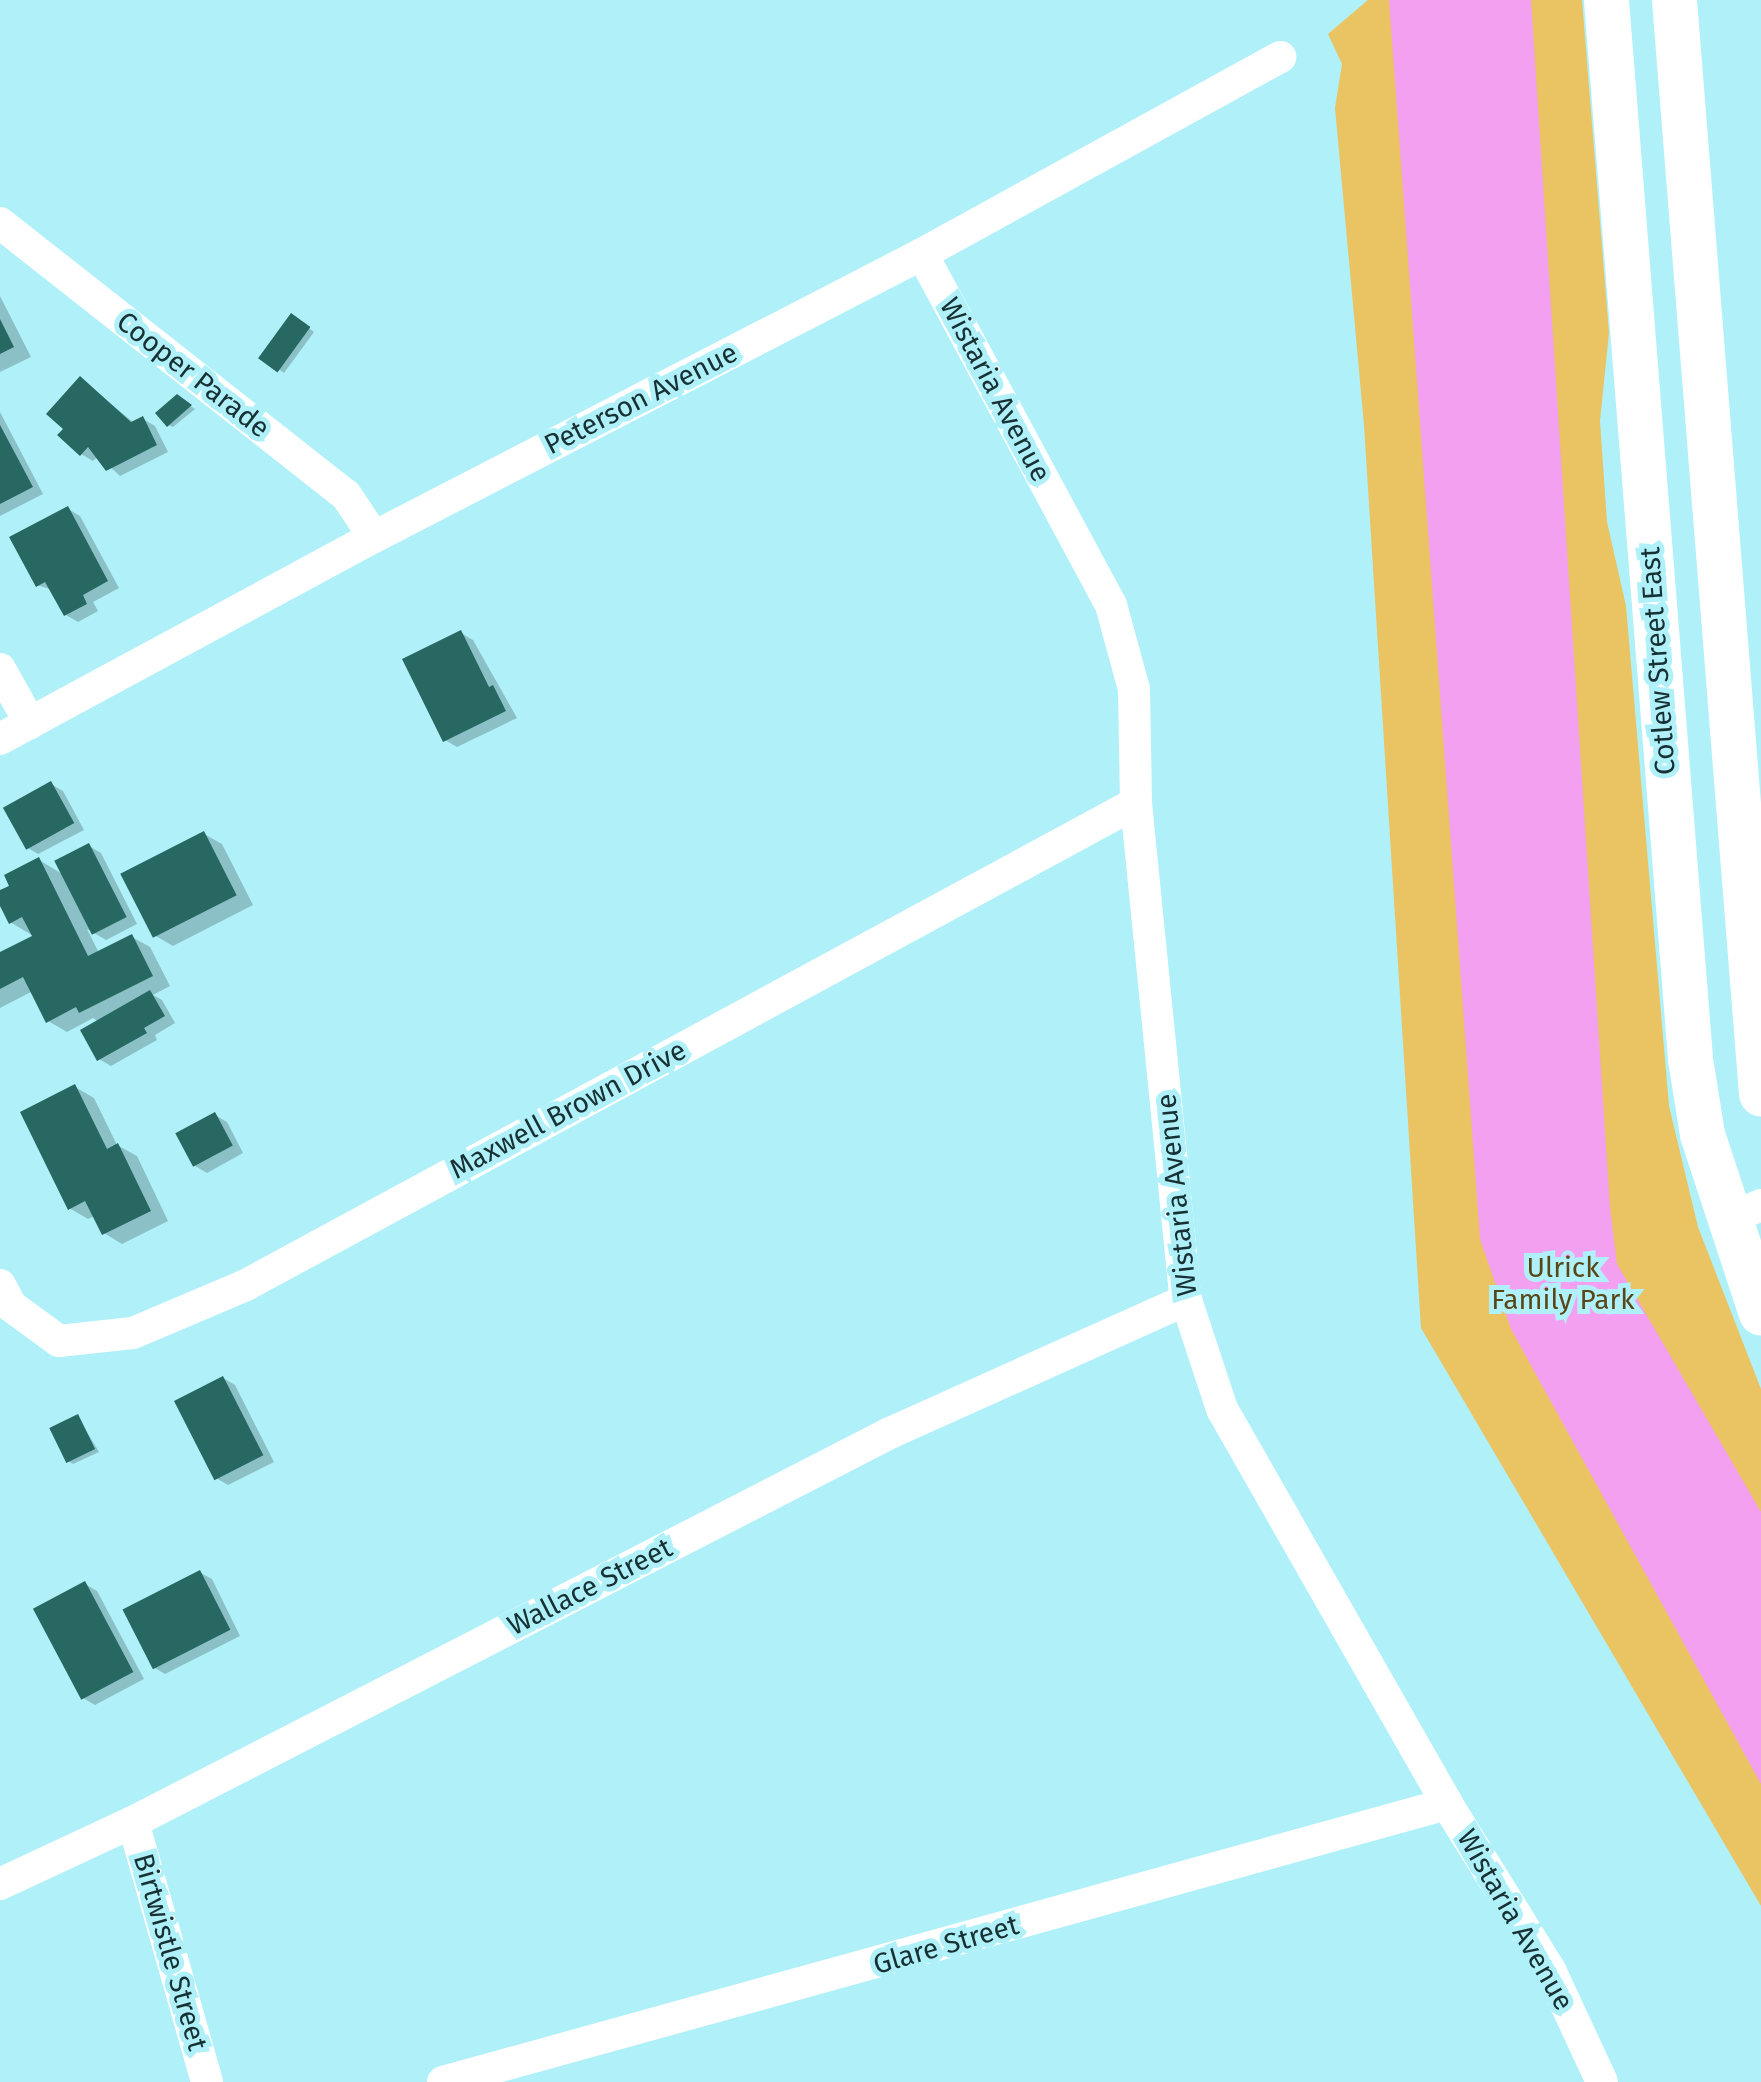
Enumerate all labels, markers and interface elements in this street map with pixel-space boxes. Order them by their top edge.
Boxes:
street label: Wistaria Avenue [932,292,1058,488]
street label: Cooper Parade [110,305,276,445]
street label: Peterson Avenue [539,336,743,462]
street label: Cotlew Street East [1633,546,1683,776]
street label: Maxwell Brown Drive [444,1034,692,1186]
street label: Wistaria Avenue [1150,1092,1204,1298]
park label: Ulrick Family Park [1491,1251,1635,1317]
street label: Wallace Street [502,1531,678,1643]
street label: Wistaria Avenue [1450,1823,1580,2017]
street label: Birtwistle Street [126,1850,214,2054]
street label: Glare Street [869,1908,1023,1982]

